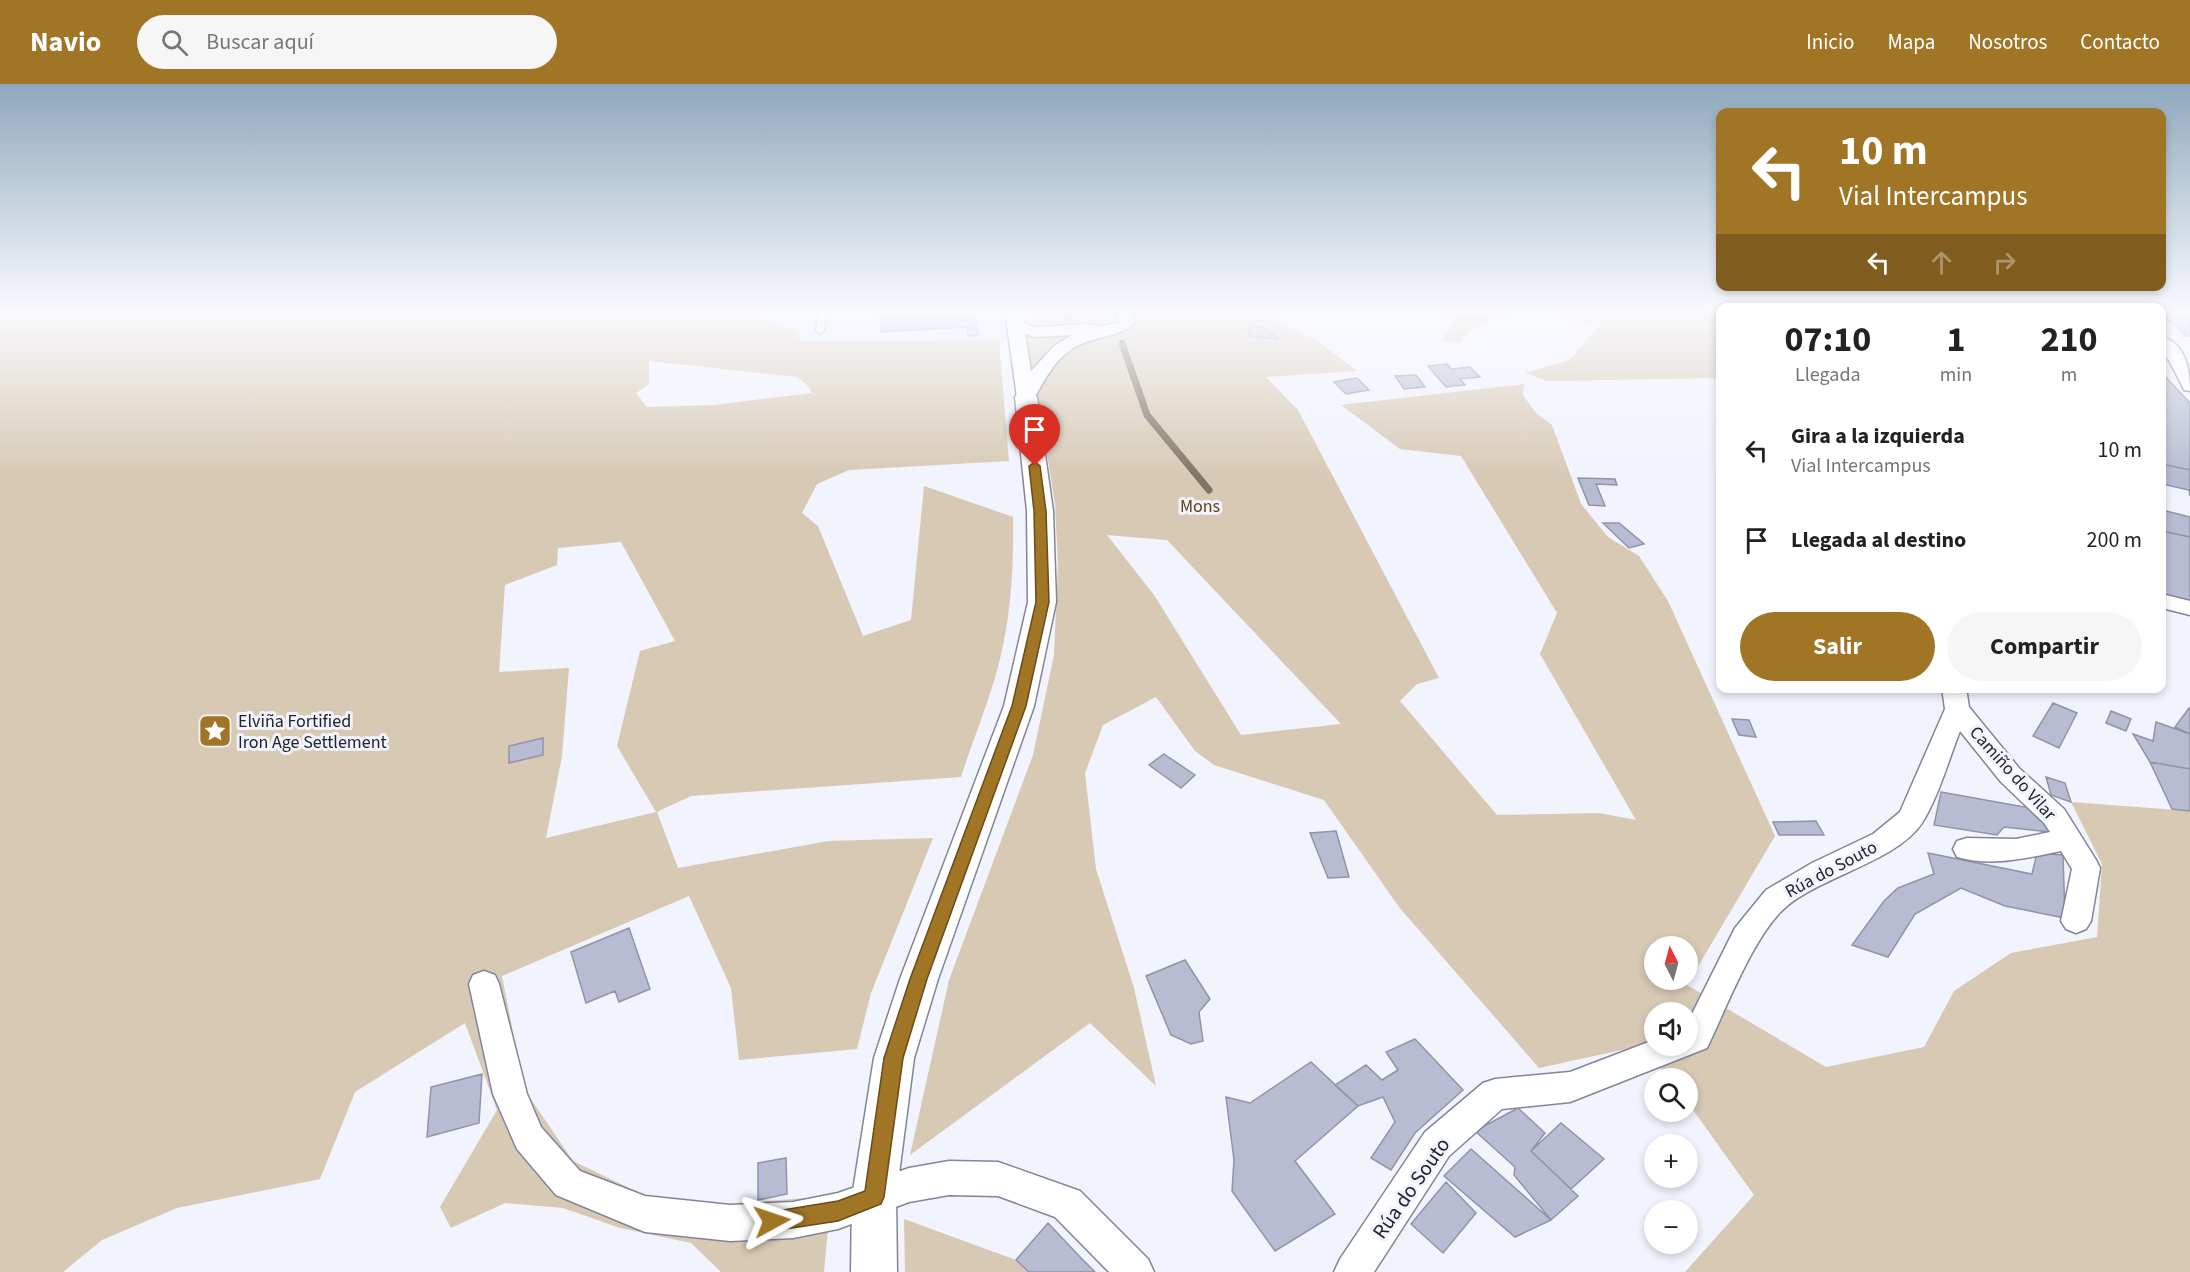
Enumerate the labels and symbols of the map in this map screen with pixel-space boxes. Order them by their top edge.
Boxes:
pin [1009,404,1060,466]
park label: Mons [1180,494,1220,519]
place label: Elviña Fortified Iron Age Settlement [238,709,387,755]
place icon: Elviña Fortified Iron Age Settlement [197,713,233,749]
street label: Camiño do Vilar [1964,721,2062,826]
street label: Rúa do Souto [1781,835,1882,904]
north arrow [1644,936,1698,990]
street label: Rúa do Souto [1365,1131,1457,1245]
position arrow [740,1189,804,1253]

